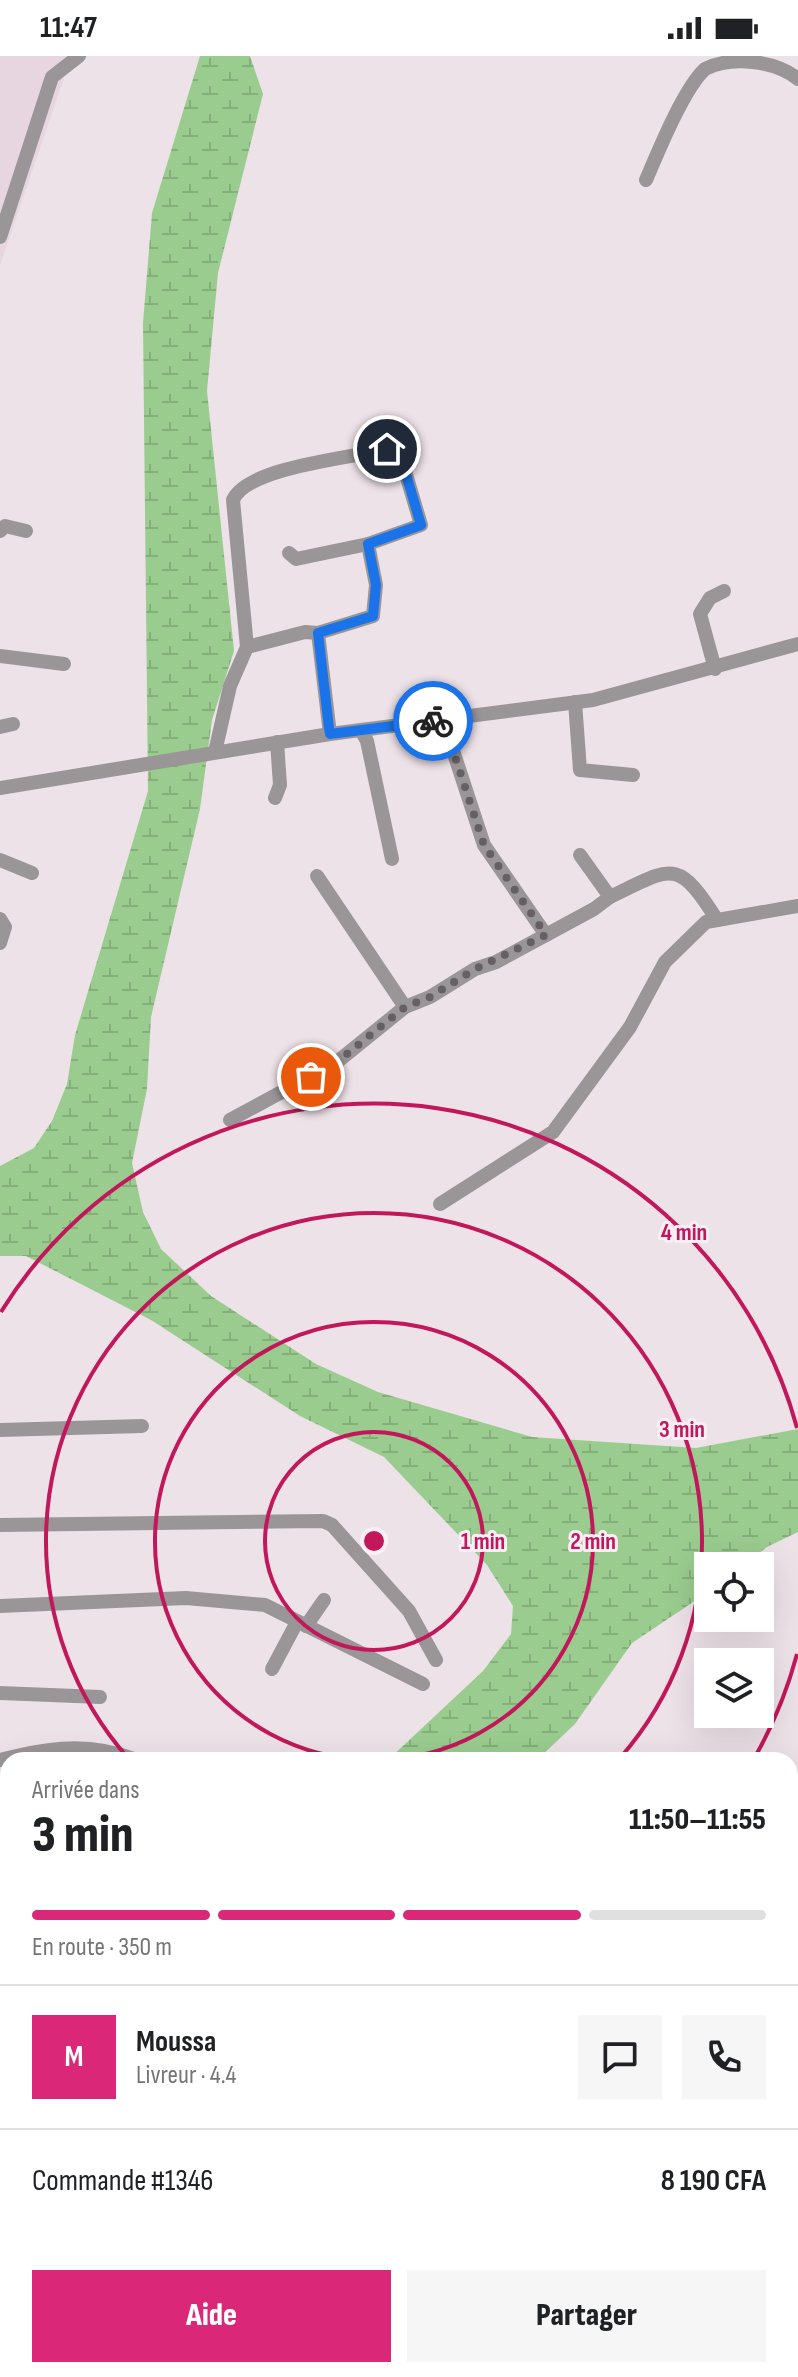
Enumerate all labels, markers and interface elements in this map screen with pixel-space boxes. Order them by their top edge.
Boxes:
text: 11:47 [40,10,97,46]
pin [353,415,421,483]
icon: home [365,427,409,471]
courier [393,681,473,761]
icon: bike [411,699,455,743]
pin [277,1043,345,1111]
icon: bag [289,1055,333,1099]
text: 4 min [661,1218,707,1247]
text: 3 min [659,1415,705,1444]
centre of rings [360,1527,388,1555]
text: 1 min [461,1527,505,1556]
text: 2 min [570,1527,616,1556]
map controls [694,1552,774,1728]
button: locate [694,1552,774,1632]
button: layers [694,1648,774,1728]
text: Arrivée dans [32,1775,140,1806]
text: 11:50–11:55 [629,1802,766,1838]
text: 3 min [32,1804,134,1867]
text: En route · 350 m [32,1932,172,1963]
button: chat [578,2015,662,2099]
button: phone [682,2015,766,2099]
text: Moussa [136,2024,216,2060]
text: M [65,2039,83,2075]
text: Livreur · 4.4 [136,2060,236,2091]
text: Commande #1346 [32,2163,213,2199]
text: 8 190 CFA [661,2163,766,2199]
button: Aide [32,2270,391,2362]
button: Partager [407,2270,766,2362]

